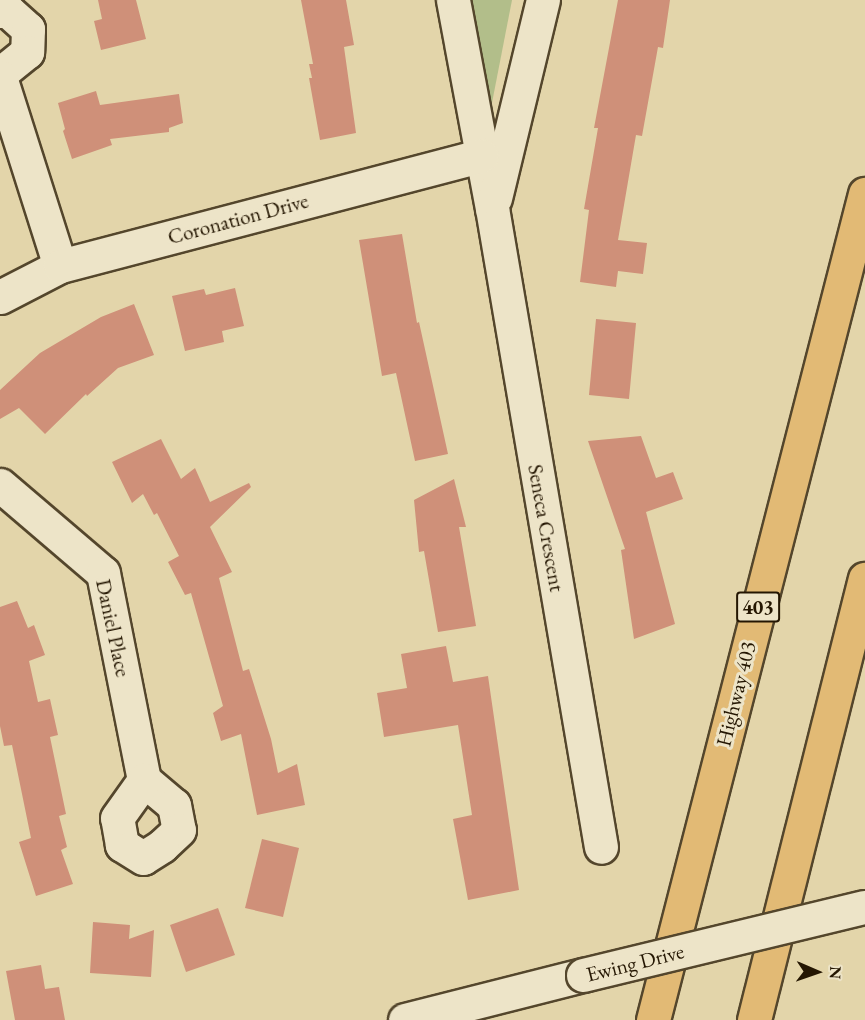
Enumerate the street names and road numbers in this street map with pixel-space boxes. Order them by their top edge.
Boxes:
street label: Coronation Drive [165,188,311,250]
street label: Seneca Crescent [522,462,570,594]
street label: Daniel Place [90,577,136,679]
road number: 403 [736,590,780,624]
street label: Highway 403 [711,639,761,749]
street label: Ewing Drive [583,939,687,987]

